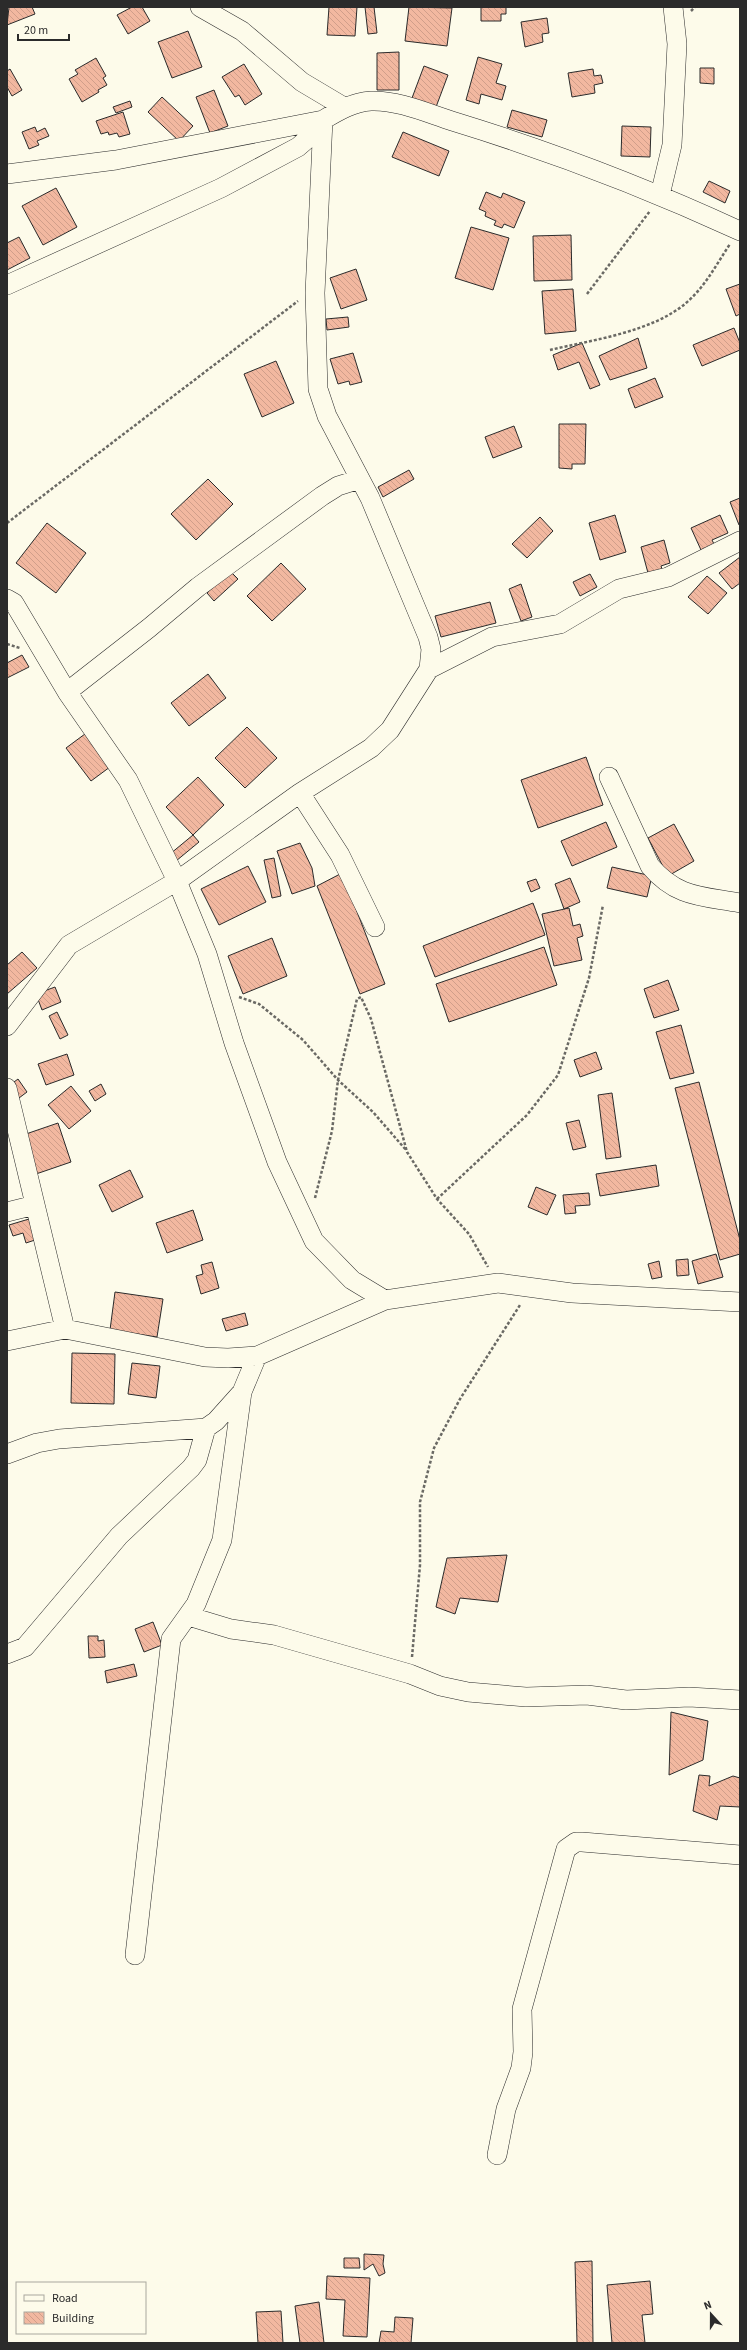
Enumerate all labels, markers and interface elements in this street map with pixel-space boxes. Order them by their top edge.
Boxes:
scale bar [18,16,69,42]
text: 20 m [24,22,48,39]
legend [16,2282,146,2334]
text: Road [52,2290,78,2307]
north arrow [691,2294,731,2334]
text: N [701,2297,714,2313]
text: Building [52,2310,94,2327]

